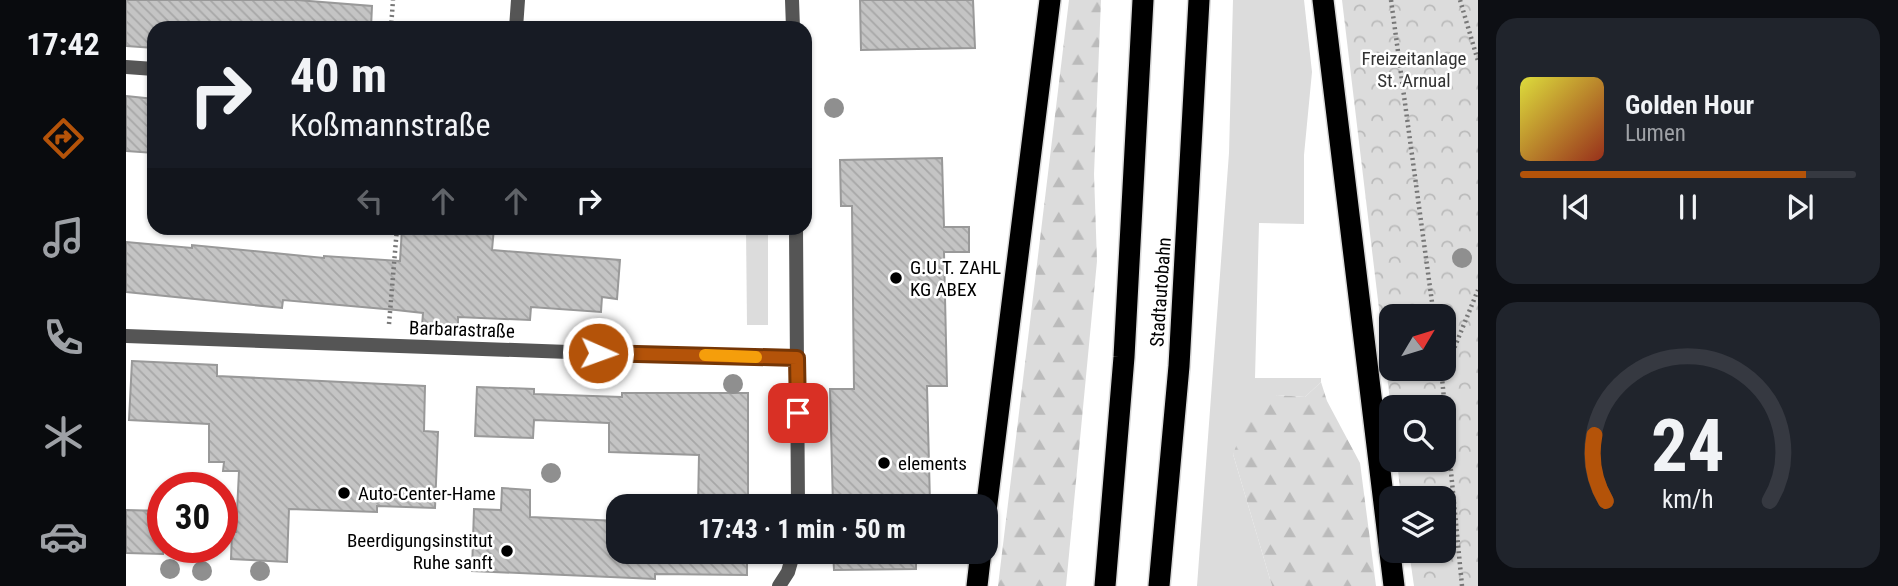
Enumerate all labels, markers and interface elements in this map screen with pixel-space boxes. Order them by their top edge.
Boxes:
text: 17:42 [26,25,100,63]
text: 40 m [290,47,387,104]
park label: Freizeitanlage St. Arnual [1362,47,1467,92]
icon: right [175,49,266,140]
text: Golden Hour [1625,90,1754,120]
text: Koßmannstraße [290,106,490,144]
icon: directions [39,114,88,163]
text: Lumen [1625,120,1686,147]
icon: left [351,182,389,220]
icon: ahead [424,182,462,220]
icon: ahead [497,182,535,220]
icon: right [570,182,608,220]
icon: previous [1557,188,1595,226]
icon: pause [1669,188,1707,226]
icon: next [1781,188,1819,226]
icon: music [39,213,88,262]
street label: Stadtautobahn [1145,236,1176,348]
place label: G.U.T. ZAHL KG ABEX [910,256,1001,301]
marker: G.U.T. ZAHL KG ABEX [888,270,904,286]
north arrow [1379,304,1456,382]
map controls [1379,304,1456,563]
icon: phone [39,313,88,362]
street label: Barbarastraße [409,316,515,343]
position arrow [561,316,635,390]
pin [768,383,828,443]
icon: arrive [779,394,817,432]
button: search [1379,395,1456,472]
text: 24 [1651,403,1725,489]
icon: climate [39,412,88,461]
place label: elements [898,452,967,475]
marker: elements [876,455,892,471]
speed limit sign: 30 [147,472,238,563]
place label: Auto-Center-Hame [358,482,496,505]
marker: Auto-Center-Hame [336,485,352,501]
text: km/h [1662,485,1714,514]
button: layers [1379,486,1456,563]
icon: car [39,512,88,561]
text: 17:43 · 1 min · 50 m [698,514,906,544]
place label: Beerdigungsinstitut Ruhe sanft [347,529,493,574]
marker: Beerdigungsinstitut Ruhe sanft [499,543,515,559]

